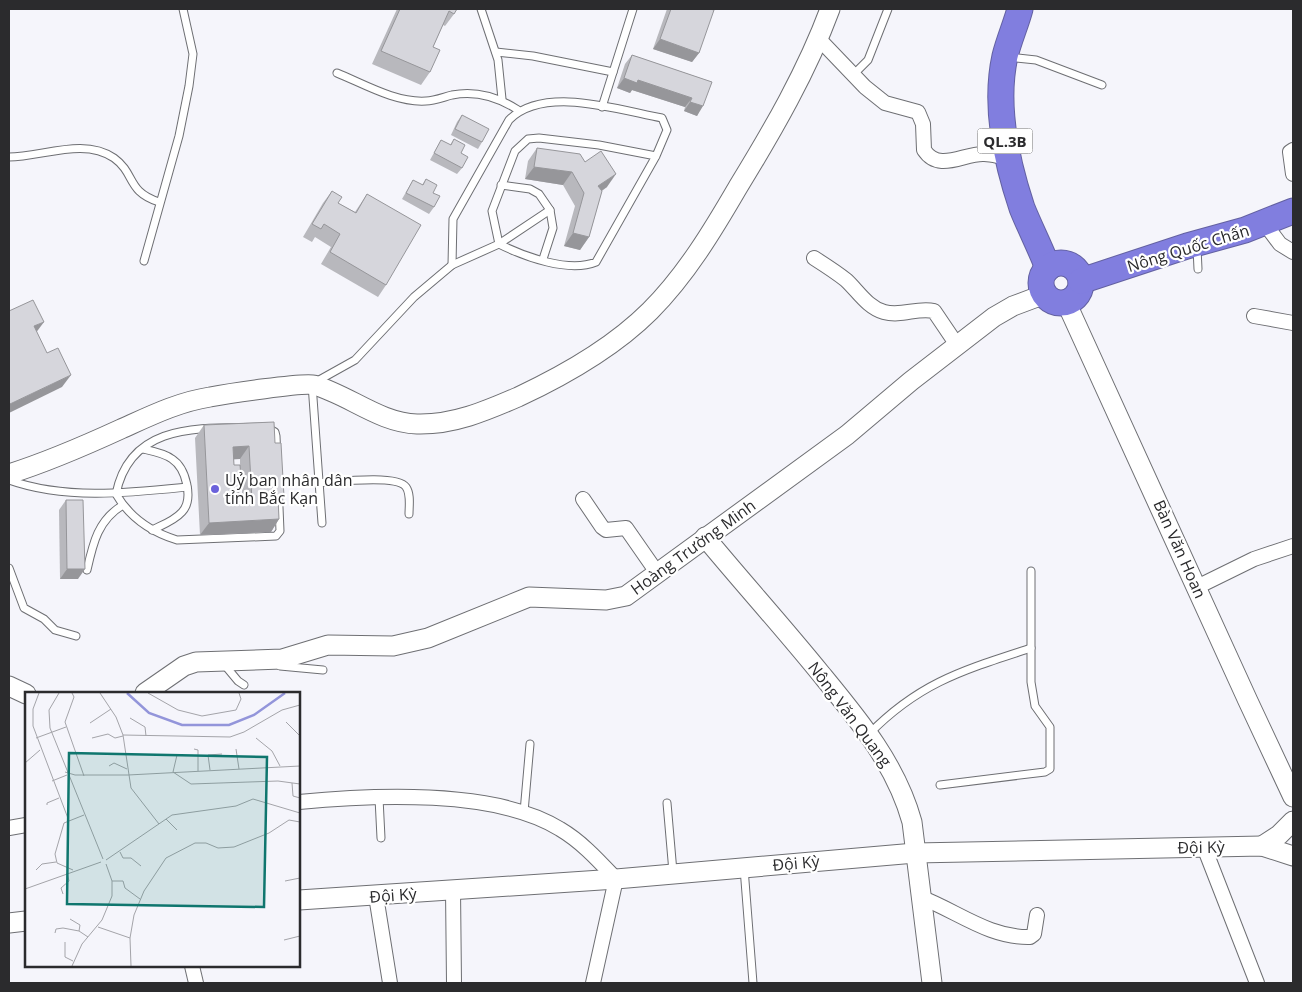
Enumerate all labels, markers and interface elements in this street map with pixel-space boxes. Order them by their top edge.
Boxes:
road number: QL.3B [978,128,1032,154]
street label: Nông Quốc Chấn [1124,219,1252,277]
place label: Uỷ ban nhân dân tỉnh Bắc Kạn [225,469,352,509]
marker: Uỷ ban nhân dân tỉnh Bắc Kạn [209,483,221,495]
street label: Hoàng Trường Minh [626,494,760,600]
street label: Bàn Văn Hoan [1148,496,1212,602]
street label: Nông Văn Quang [803,657,897,771]
inset map [25,692,300,967]
street label: Đội Kỳ [1177,836,1226,858]
street label: Đội Kỳ [772,850,821,876]
street label: Đội Kỳ [369,882,418,908]

